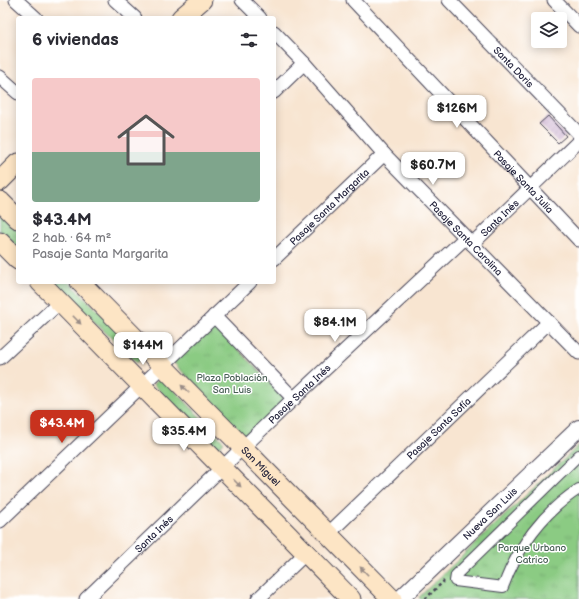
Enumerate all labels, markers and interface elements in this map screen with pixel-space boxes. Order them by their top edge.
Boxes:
map controls [531,12,567,48]
button: layers [531,12,567,48]
icon: filters [238,29,260,51]
text: 6 viviendas [32,30,119,50]
street label: Santa Doris [491,45,536,90]
pin: $126M [429,95,485,129]
text: $126M [437,100,477,116]
icon: home [110,104,182,176]
street label: Pasaje Santa Julia [490,148,556,216]
pin: $60.7M [400,152,466,186]
text: $60.7M [410,157,456,173]
street label: Pasaje Santa Margarita [287,166,372,248]
street label: Santa Inés [479,197,522,239]
street label: Pasaje Santa Carolina [427,199,505,279]
text: $43.4M [32,210,92,230]
text: 2 hab. · 64 m² [32,230,111,246]
text: Pasaje Santa Margarita [32,246,168,262]
pin: $84.1M [302,309,368,343]
text: $84.1M [313,314,357,330]
one-way arrow [72,315,82,325]
pin: $144M [115,332,171,366]
text: $144M [123,337,163,353]
street label: Pasaje Santa Inés [266,362,334,427]
park label: Plaza Población San Luis [196,372,268,396]
one-way arrow [180,384,190,394]
street label: Pasaje Santa Sofía [405,395,474,462]
pin: $43.4M [29,410,95,444]
text: $43.4M [39,415,85,431]
pin: $35.4M [151,418,217,452]
text: $35.4M [161,423,207,439]
street label: San Miguel [238,444,282,489]
one-way arrow [232,478,242,488]
street label: Nueva San Luis [461,485,520,543]
street label: Santa Inés [133,513,176,556]
park label: Parque Urbano Catrico [498,542,567,566]
one-way arrow [360,566,369,576]

